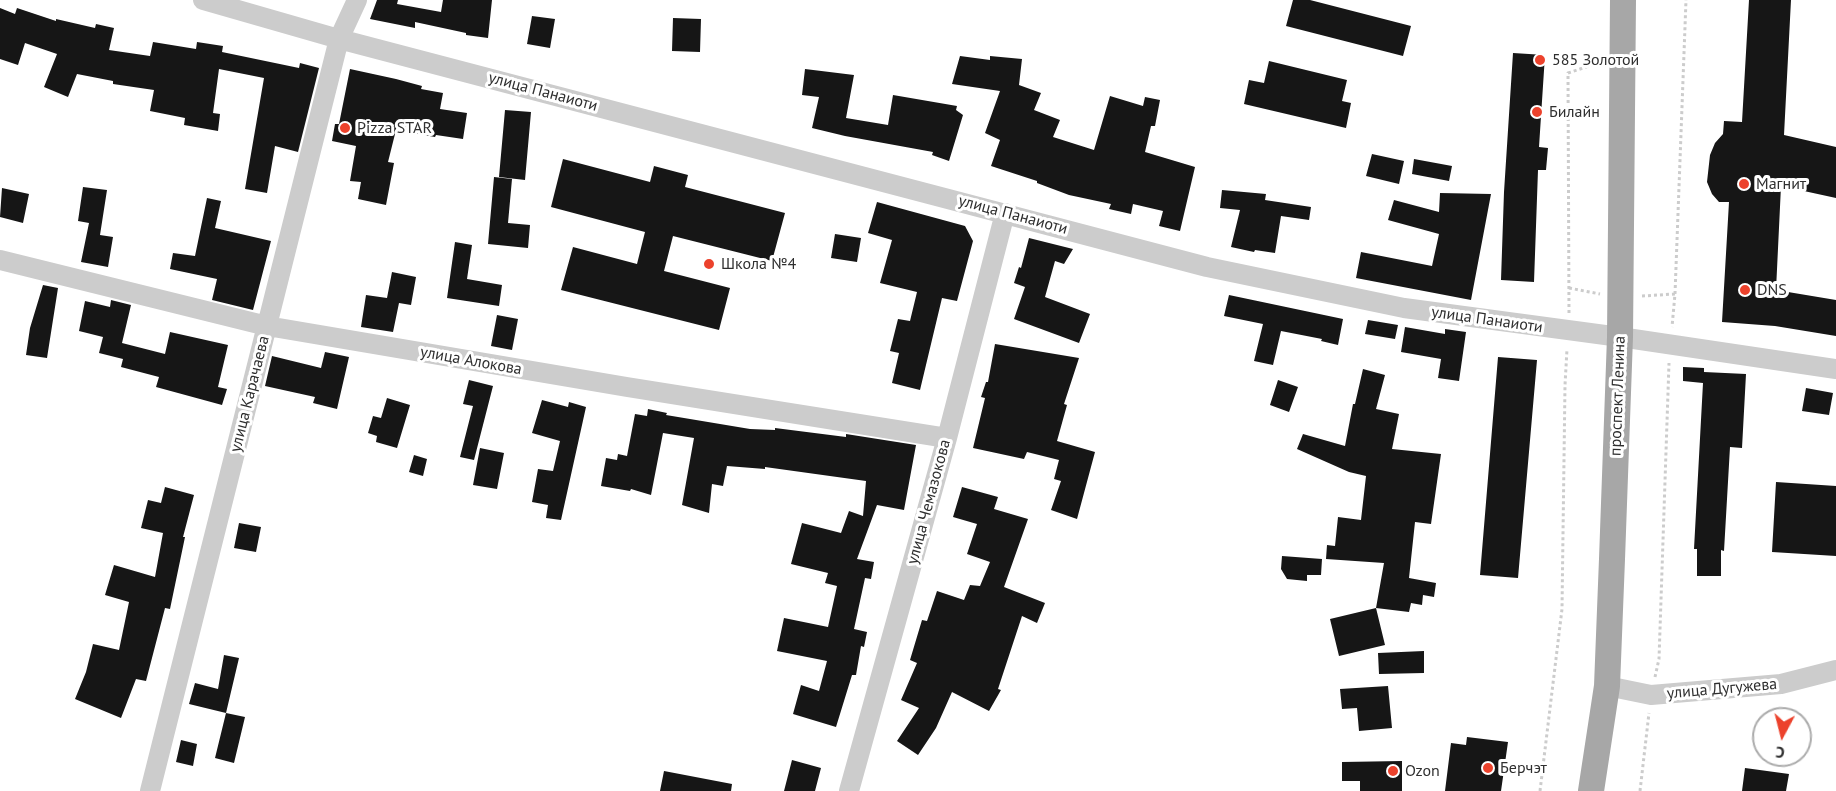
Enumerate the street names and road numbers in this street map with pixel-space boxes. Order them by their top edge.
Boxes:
street label: улица Панаиоти [486,68,600,116]
street label: улица Панаиоти [956,191,1070,239]
street label: улица Панаиоти [1430,303,1544,337]
street label: улица Карачаева [226,334,274,454]
street label: проспект Ленина [1606,336,1630,456]
street label: улица Алокова [419,343,523,379]
street label: улица Чемазокова [903,437,955,567]
street label: улица Дугужева [1666,675,1778,703]

